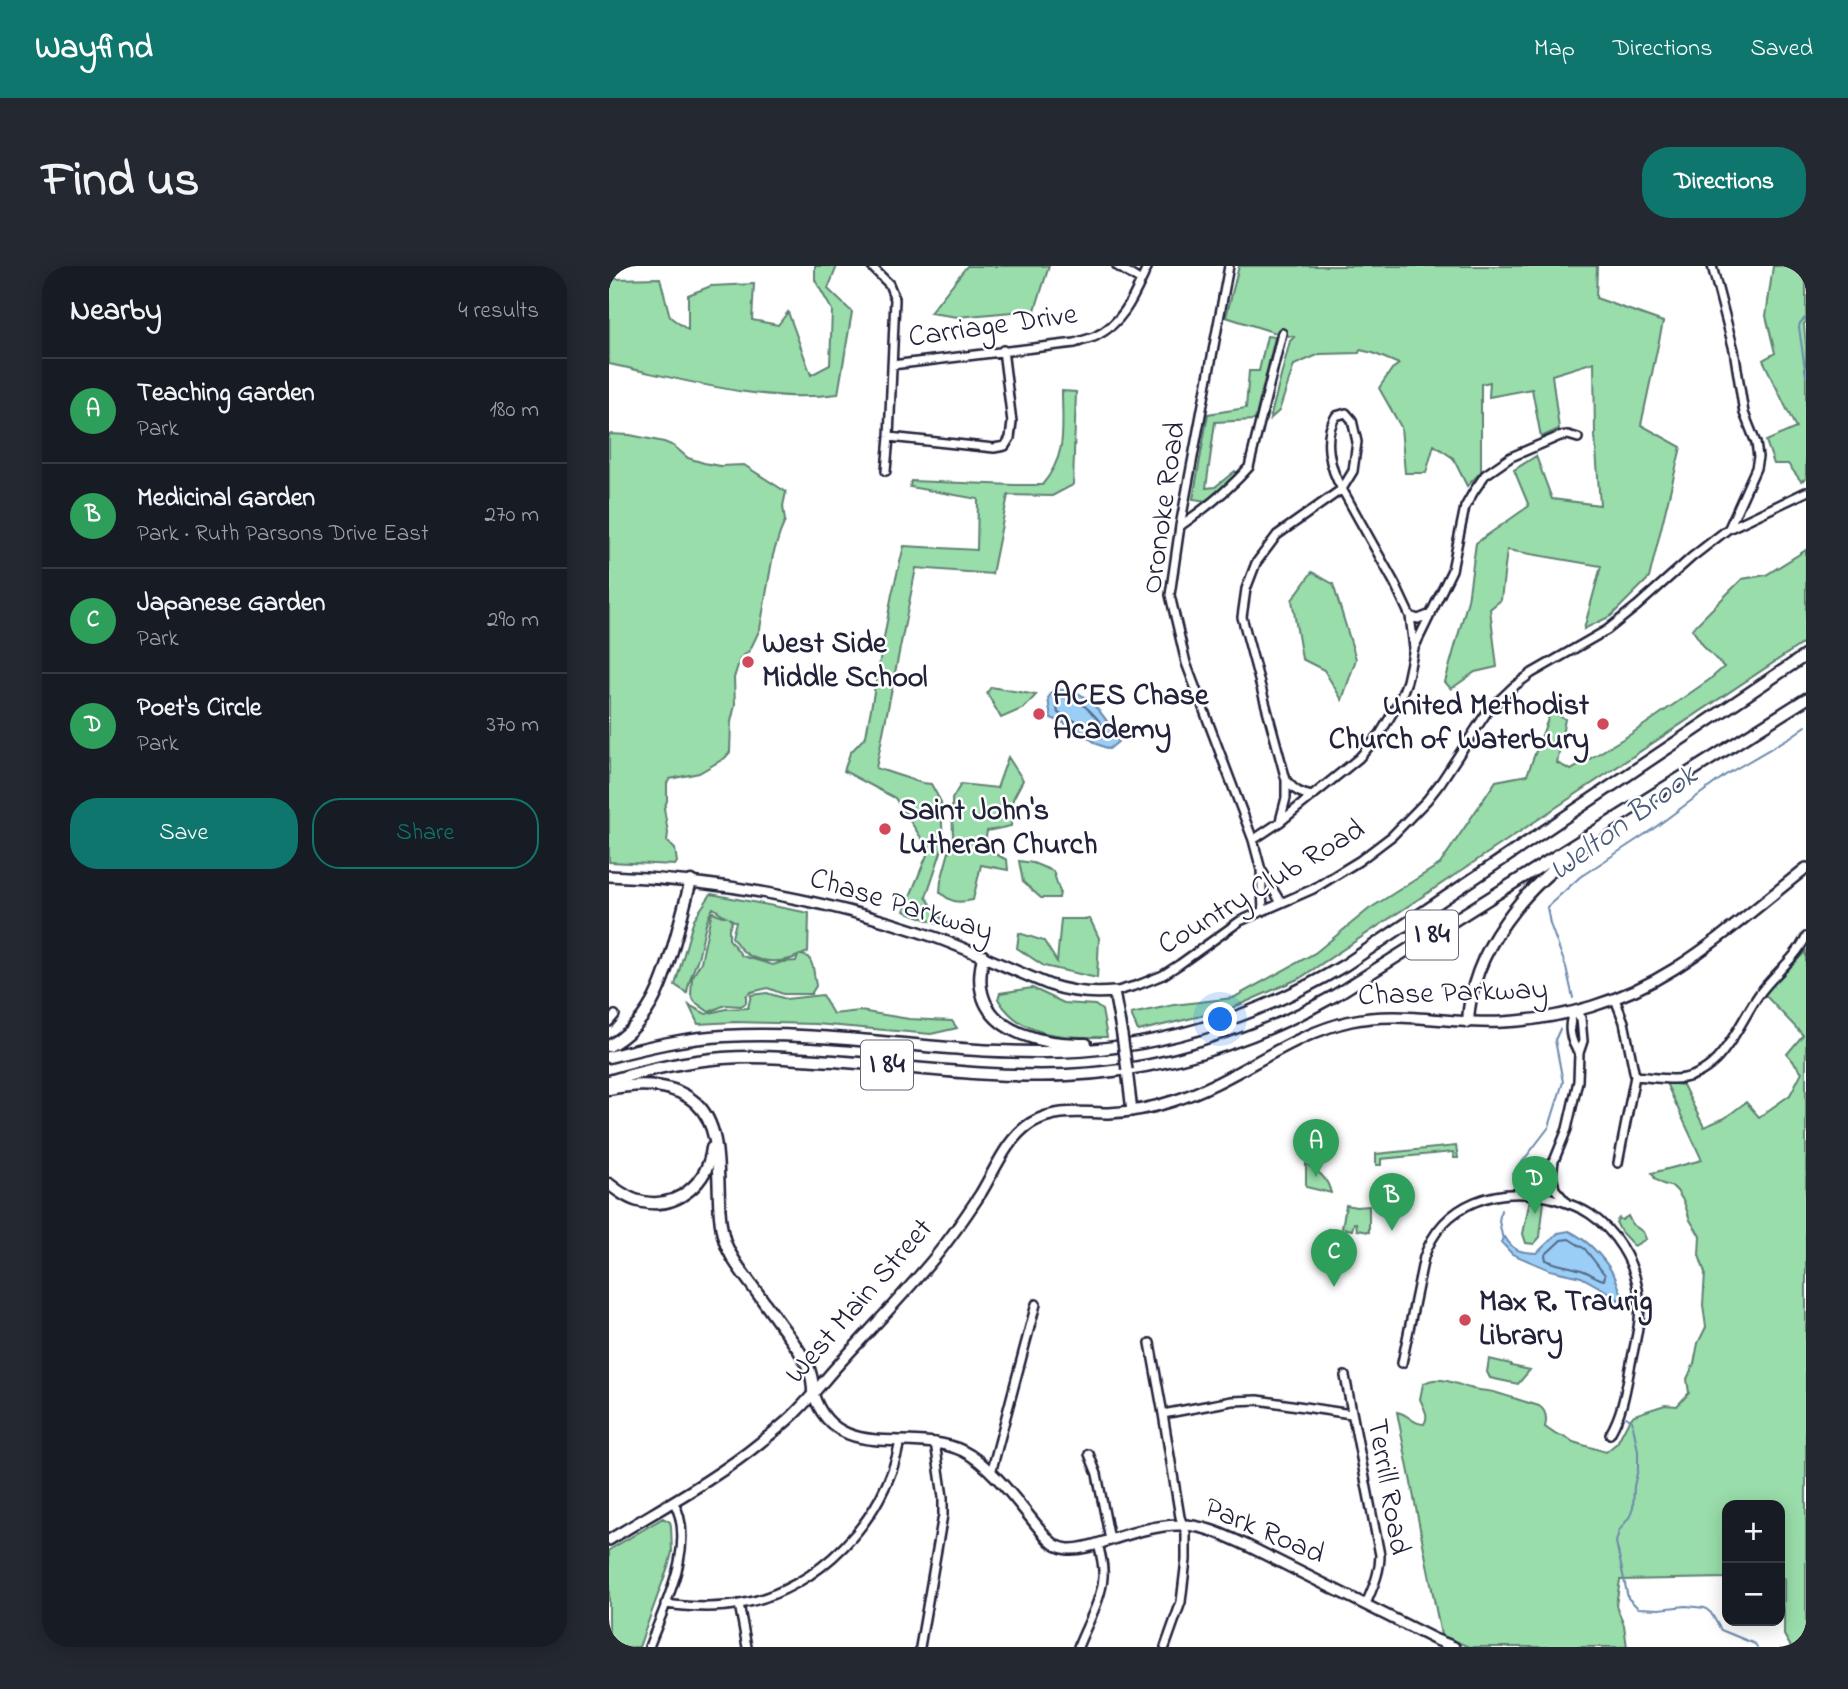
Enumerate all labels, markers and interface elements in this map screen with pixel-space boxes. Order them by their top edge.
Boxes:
text: Wayfind [35,25,153,73]
text: Map [1534,32,1575,67]
text: Directions [1613,32,1712,67]
text: Saved [1750,32,1813,67]
text: Find us [42,146,199,218]
button: Directions [1642,147,1806,218]
text: Nearby [70,290,162,334]
street label: Carriage Drive [906,293,1081,361]
text: 4 results [458,295,539,328]
text: Teaching Garden [137,375,315,413]
text: A [86,394,100,427]
text: 180 m [490,394,539,427]
text: Park [137,413,179,446]
street label: Oronoke Road [1131,419,1199,597]
text: Medicinal Garden [137,480,315,518]
text: B [85,499,101,532]
text: 270 m [485,499,539,532]
text: Park · Ruth Parsons Drive East [137,518,429,551]
text: Japanese Garden [137,585,325,623]
text: C [87,604,99,637]
text: 290 m [487,604,539,637]
text: Park [137,623,179,656]
place label: West Side Middle School [762,623,927,701]
marker: West Side Middle School [740,654,756,670]
place label: ACES Chase Academy [1053,675,1210,753]
place label: United Methodist Church of Waterbury [1329,685,1590,763]
text: Poet's Circle [137,690,261,728]
marker: ACES Chase Academy [1031,706,1047,722]
text: D [85,709,101,742]
text: 370 m [486,709,539,742]
marker: United Methodist Church of Waterbury [1595,716,1611,732]
text: Park [137,728,179,761]
water label: Welton Brook [1540,753,1710,894]
place label: Saint John's Lutheran Church [899,790,1097,868]
button: Save [70,798,298,869]
button: Share [312,798,539,869]
street label: Country Club Road [1150,809,1374,967]
marker: Saint John's Lutheran Church [877,821,893,837]
street label: Chase Parkway [804,857,998,955]
road number: I 84 [1406,910,1458,960]
street label: Chase Parkway [1357,969,1549,1019]
your location [1203,1002,1237,1036]
road number: I 84 [861,1040,913,1090]
pin: A [1293,1119,1339,1177]
pin: D [1512,1156,1558,1214]
pin: B [1369,1173,1415,1231]
street label: West Main Street [775,1209,945,1395]
pin: C [1311,1229,1357,1287]
place label: Max R. Traurig Library [1479,1281,1653,1359]
marker: Max R. Traurig Library [1457,1312,1473,1328]
street label: Terrill Road [1353,1415,1421,1559]
street label: Park Road [1197,1487,1331,1577]
map controls [1722,1500,1785,1626]
button: + [1722,1500,1785,1563]
button: − [1722,1563,1785,1626]

